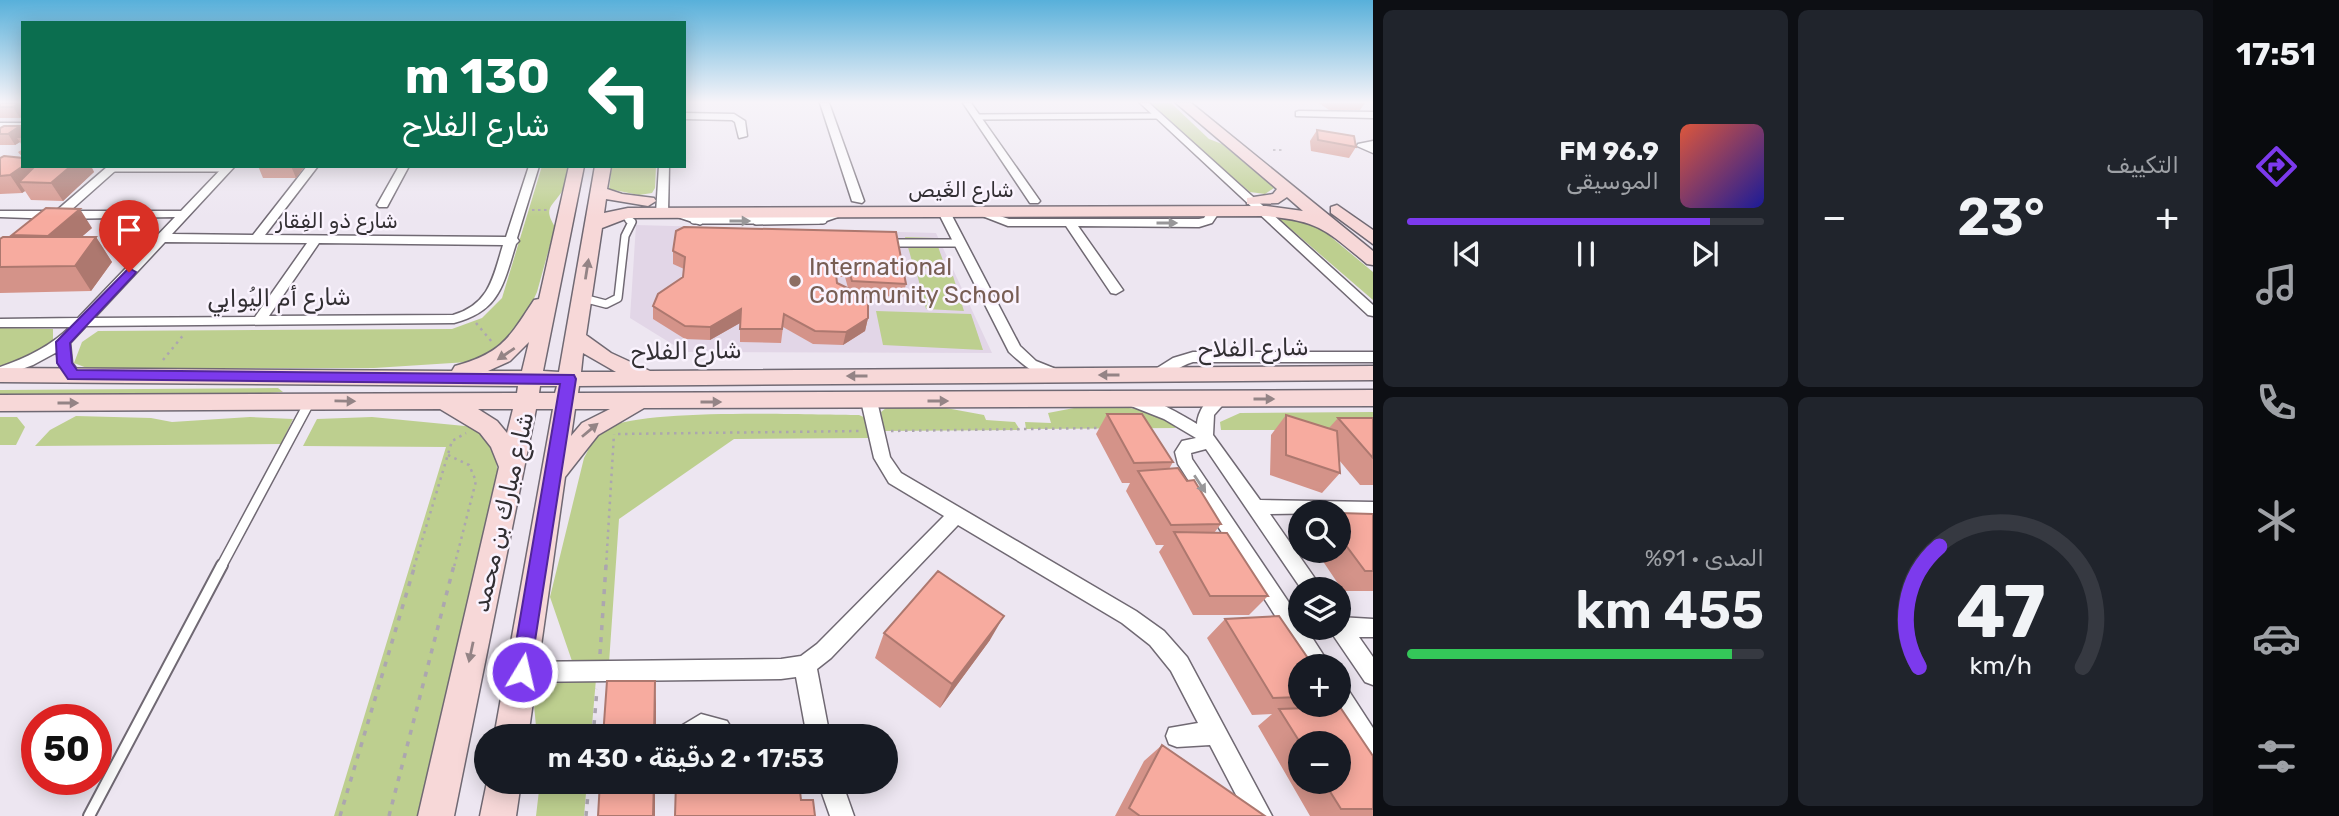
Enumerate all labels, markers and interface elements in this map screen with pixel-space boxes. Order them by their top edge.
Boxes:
text: 17:51 [2236,35,2316,73]
text: 130 m [405,47,550,105]
icon: left [574,49,665,140]
text: شارع الفلاح [401,106,550,144]
text: 96.9 FM [1559,136,1659,167]
icon: directions [2252,142,2301,191]
text: التكييف [2106,151,2179,179]
text: الموسيقى [1566,167,1659,195]
street label: شارع الغَيص [908,177,1014,204]
text: 23° [1957,186,2045,248]
text: − [1822,194,1847,240]
text: + [2155,194,2179,240]
pin [99,200,159,272]
street label: شارع ذو الفِقار [274,208,398,235]
icon: arrive [110,211,148,249]
one-way arrow [730,215,752,227]
one-way arrow [1156,217,1178,229]
icon: previous [1448,235,1486,273]
icon: pause [1567,235,1605,273]
icon: next [1686,235,1724,273]
place label: International Community School [809,253,1020,309]
one-way arrow [582,258,593,280]
icon: music [2252,260,2301,309]
marker: International Community School [787,273,803,289]
street label: شارع أم اليُوابِي [207,283,351,317]
street label: شارع الفلاح [1197,333,1309,365]
street label: شارع الفلاح [630,336,742,368]
one-way arrow [497,347,515,361]
one-way arrow [1098,369,1120,381]
one-way arrow [846,370,868,382]
icon: phone [2252,378,2301,427]
one-way arrow [1253,393,1275,405]
one-way arrow [927,395,949,407]
one-way arrow [334,396,356,407]
one-way arrow [700,396,722,408]
one-way arrow [57,397,79,409]
street label: شارع مبارك بن محمد [466,409,542,615]
one-way arrow [582,423,599,438]
one-way arrow [1193,475,1207,493]
icon: climate [2252,496,2301,545]
map controls [1288,500,1351,794]
button: search [1288,500,1351,563]
text: المدى · 91% [1645,544,1764,572]
text: 47 [1956,570,2045,656]
button: layers [1288,577,1351,640]
text: 455 km [1575,579,1764,641]
icon: car [2252,614,2301,663]
position arrow [485,635,559,709]
one-way arrow [466,641,477,663]
text: km/h [1969,651,2032,680]
button: + [1288,654,1351,717]
speed limit sign: 50 [21,704,112,795]
button: − [1288,731,1351,794]
icon: filters [2252,732,2301,781]
text: 17:53 · 2 دقيقة · 430 m [548,743,824,774]

